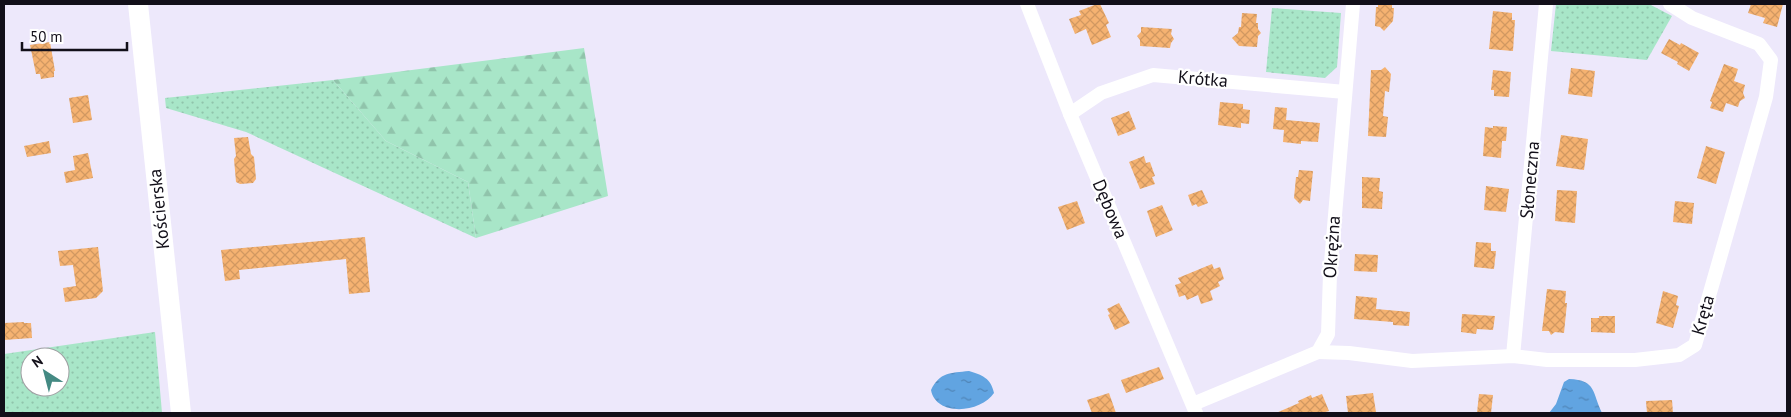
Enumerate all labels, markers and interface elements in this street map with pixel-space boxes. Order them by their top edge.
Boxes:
scale bar [22,20,128,52]
text: 50 m [30,27,63,46]
street label: Krótka [1177,65,1229,92]
street label: Słoneczna [1515,140,1544,220]
street label: Kościerska [143,168,174,250]
street label: Dębowa [1088,176,1133,242]
street label: Okrężna [1318,215,1345,279]
street label: Kręta [1686,292,1719,338]
north arrow [20,347,70,397]
text: N [28,351,46,371]

